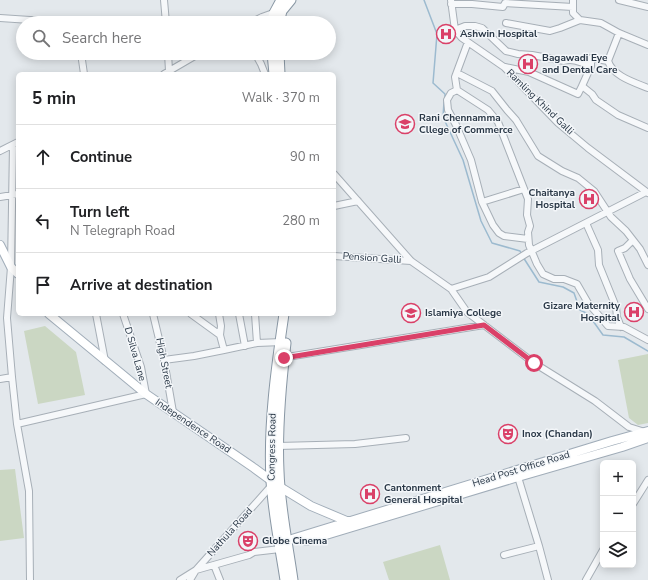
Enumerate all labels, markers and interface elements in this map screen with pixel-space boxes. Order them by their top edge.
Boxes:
search box [16,16,336,60]
hospital icon: Ashwin Hospital [435,23,457,45]
icon: search [30,27,52,49]
place label: Ashwin Hospital [460,27,538,41]
text: Search here [62,28,142,48]
place label: Bagawadi Eye and Dental Care [542,51,618,77]
hospital icon: Bagawadi Eye and Dental Care [517,53,539,75]
street label: Ramling Khind Galli [503,66,577,138]
text: 5 min [32,87,76,110]
text: Walk · 370 m [242,89,320,107]
place label: Rani Chennamma Cllege of Commerce [419,111,513,137]
school or university icon: Rani Chennamma Cllege of Commerce [394,113,416,135]
icon: ahead [32,146,54,168]
text: Continue [70,147,132,167]
text: 90 m [290,148,320,166]
place label: Chaitanya Hospital [529,186,576,212]
hospital icon: Chaitanya Hospital [578,188,600,210]
text: Turn left [70,202,129,222]
icon: left [32,210,54,232]
text: 280 m [282,212,320,230]
text: N Telegraph Road [70,222,175,240]
street label: Pension Galli [342,249,402,267]
icon: arrive [32,274,54,296]
text: Arrive at destination [70,275,213,295]
place label: Gizare Maternity Hospital [543,299,621,325]
hospital icon: Gizare Maternity Hospital [623,301,645,323]
school or university icon: Islamiya College [400,302,422,324]
place label: Islamiya College [425,306,502,320]
street label: D Silva Lane [121,325,149,383]
street label: High Street [152,336,176,390]
route end [275,349,293,367]
route start [525,354,543,372]
street label: Independence Road [152,395,234,457]
street label: Congress Road [264,413,280,481]
theatre icon: Inox (Chandan) [497,423,519,445]
place label: Inox (Chandan) [522,427,593,441]
street label: Head Post Office Road [471,447,572,490]
map controls [600,460,636,568]
button: + [600,460,636,496]
place label: Cantonment General Hospital [384,481,464,507]
hospital icon: Cantonment General Hospital [359,483,381,505]
button: − [600,496,636,532]
street label: Nathula Road [204,504,256,560]
theatre icon: Globe Cinema [237,530,259,552]
button: layers [600,532,636,568]
place label: Globe Cinema [262,534,327,548]

